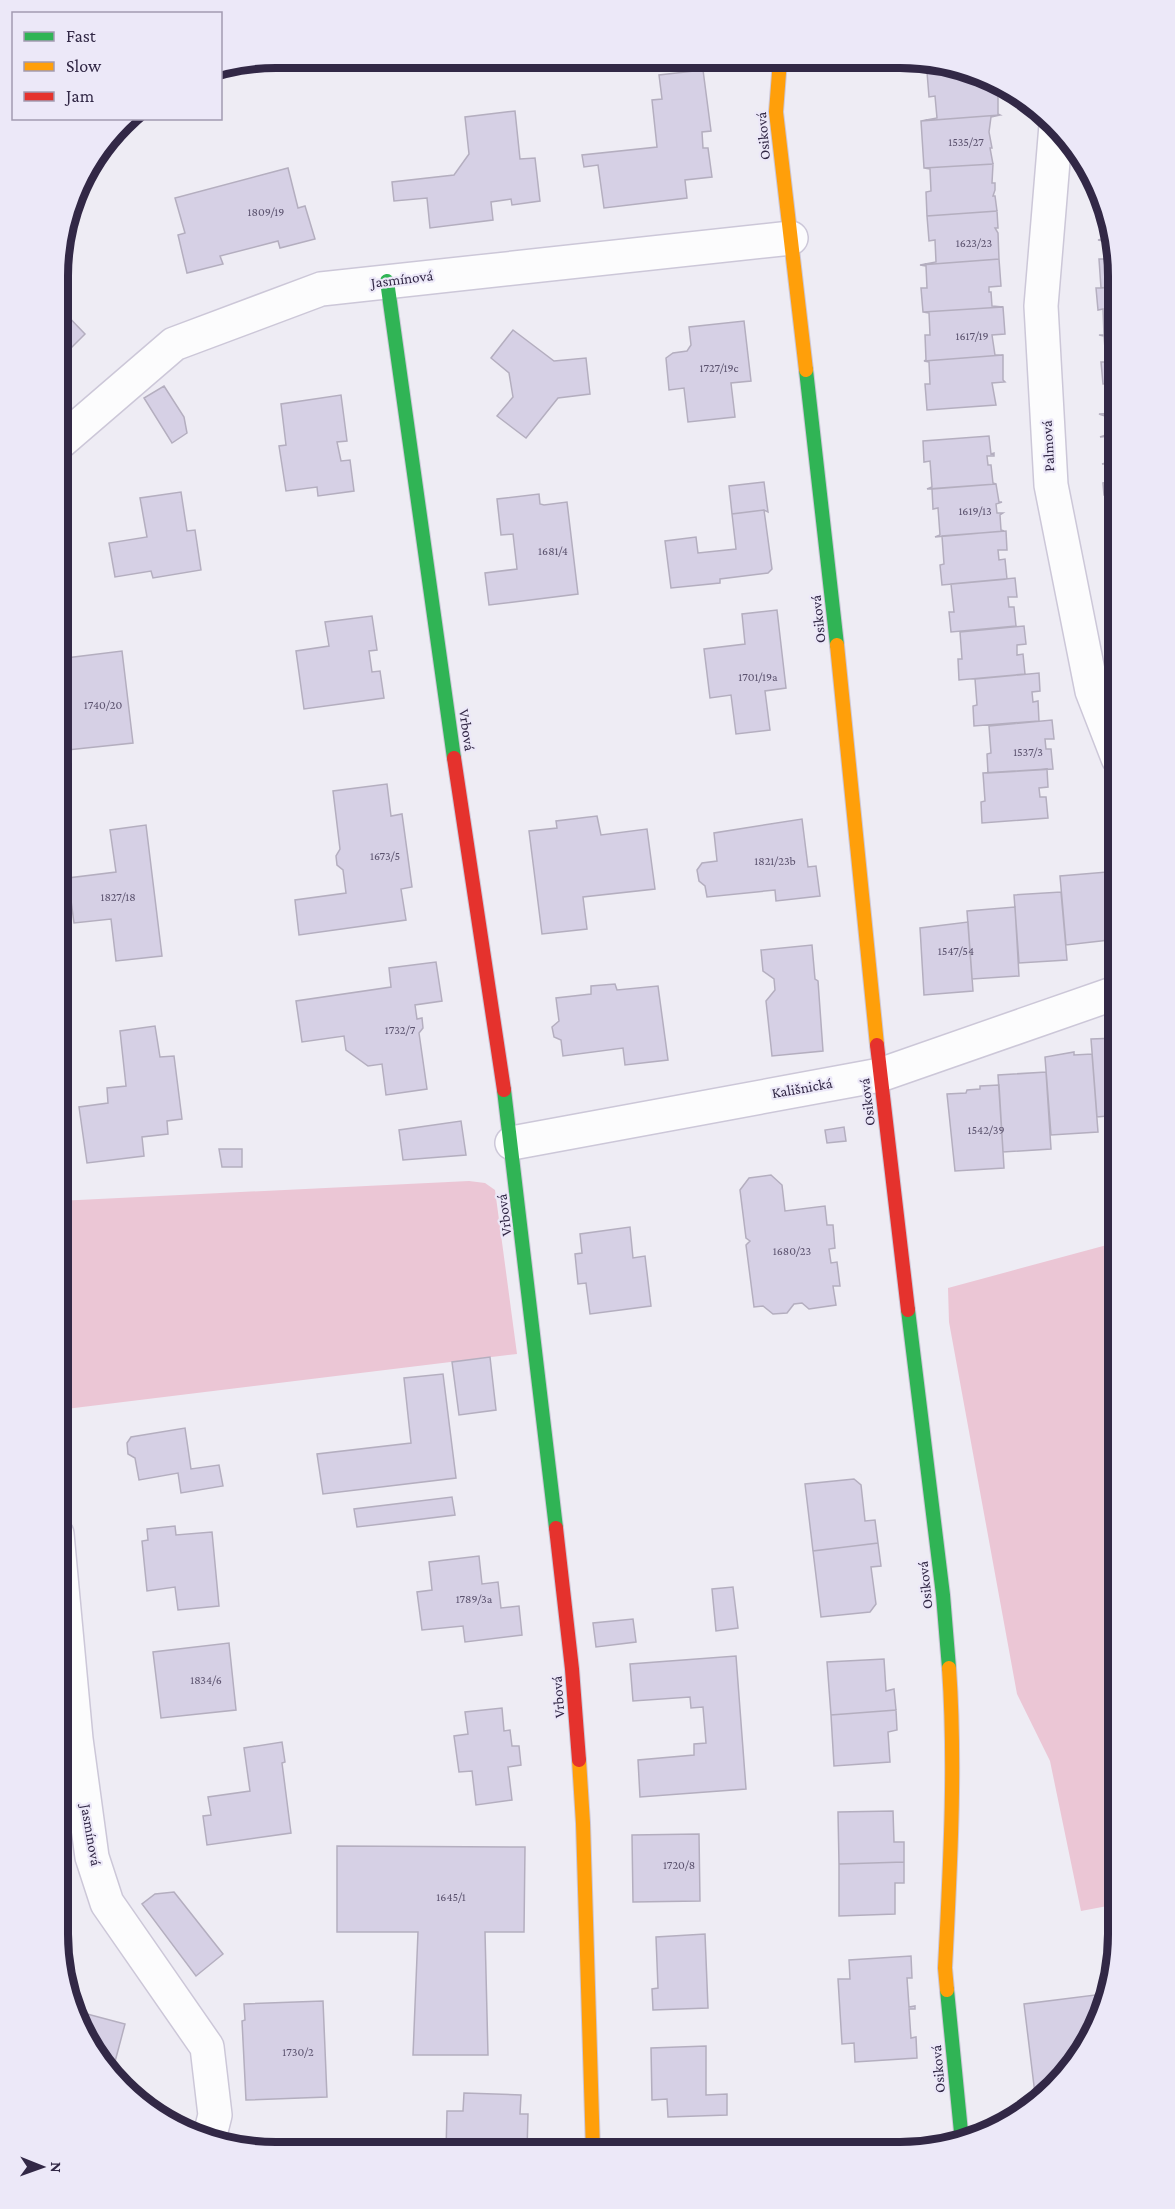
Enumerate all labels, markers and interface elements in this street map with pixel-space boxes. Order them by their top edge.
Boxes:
legend [12,12,222,120]
text: Fast [66,26,97,46]
text: Slow [66,56,102,76]
text: Jam [64,86,95,106]
street label: Osiková [753,111,773,161]
house number: 1535/27 [948,135,984,149]
house number: 1809/19 [248,205,284,219]
house number: 1623/23 [956,236,993,250]
street label: Jasmínová [368,267,434,292]
house number: 1617/19 [956,329,988,343]
house number: 1727/19c [700,361,738,375]
street label: Palmová [1039,420,1057,472]
house number: 1619/13 [958,504,992,518]
house number: 1681/4 [538,544,568,558]
street label: Osiková [808,594,828,644]
house number: 1701/19a [738,670,778,684]
house number: 1740/20 [84,698,122,712]
street label: Vrbová [456,708,478,752]
house number: 1537/3 [1013,745,1043,759]
house number: 1673/5 [370,849,400,863]
house number: 1821/23b [754,854,796,868]
house number: 1827/18 [100,890,136,904]
house number: 1547/54 [938,944,974,958]
house number: 1732/7 [385,1023,416,1037]
street label: Kališnická [770,1075,834,1101]
street label: Osiková [856,1077,878,1127]
house number: 1542/39 [967,1123,1005,1137]
street label: Vrbová [493,1193,515,1237]
house number: 1680/23 [773,1244,812,1258]
street label: Osiková [915,1560,935,1610]
house number: 1789/3a [456,1592,493,1606]
house number: 1834/6 [190,1673,222,1687]
street label: Vrbová [549,1675,567,1719]
street label: Jasmínová [76,1801,104,1867]
house number: 1720/8 [663,1858,695,1872]
house number: 1645/1 [436,1890,466,1904]
street label: Osiková [928,2044,948,2094]
house number: 1730/2 [282,2045,314,2059]
north arrow [12,2137,72,2197]
text: N [48,2162,65,2173]

